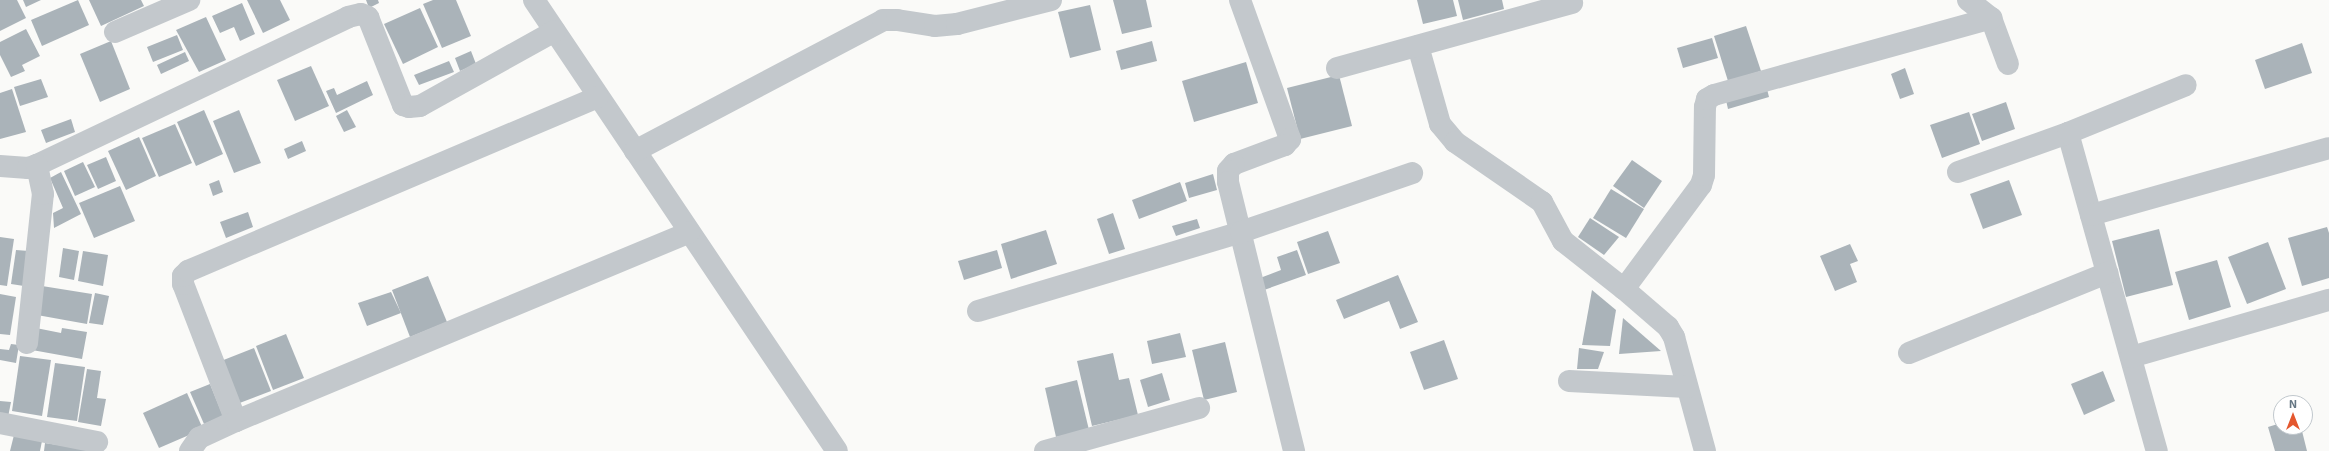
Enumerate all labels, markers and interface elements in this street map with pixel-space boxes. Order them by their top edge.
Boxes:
north arrow [2273,395,2313,435]
text: N [2289,397,2297,410]

